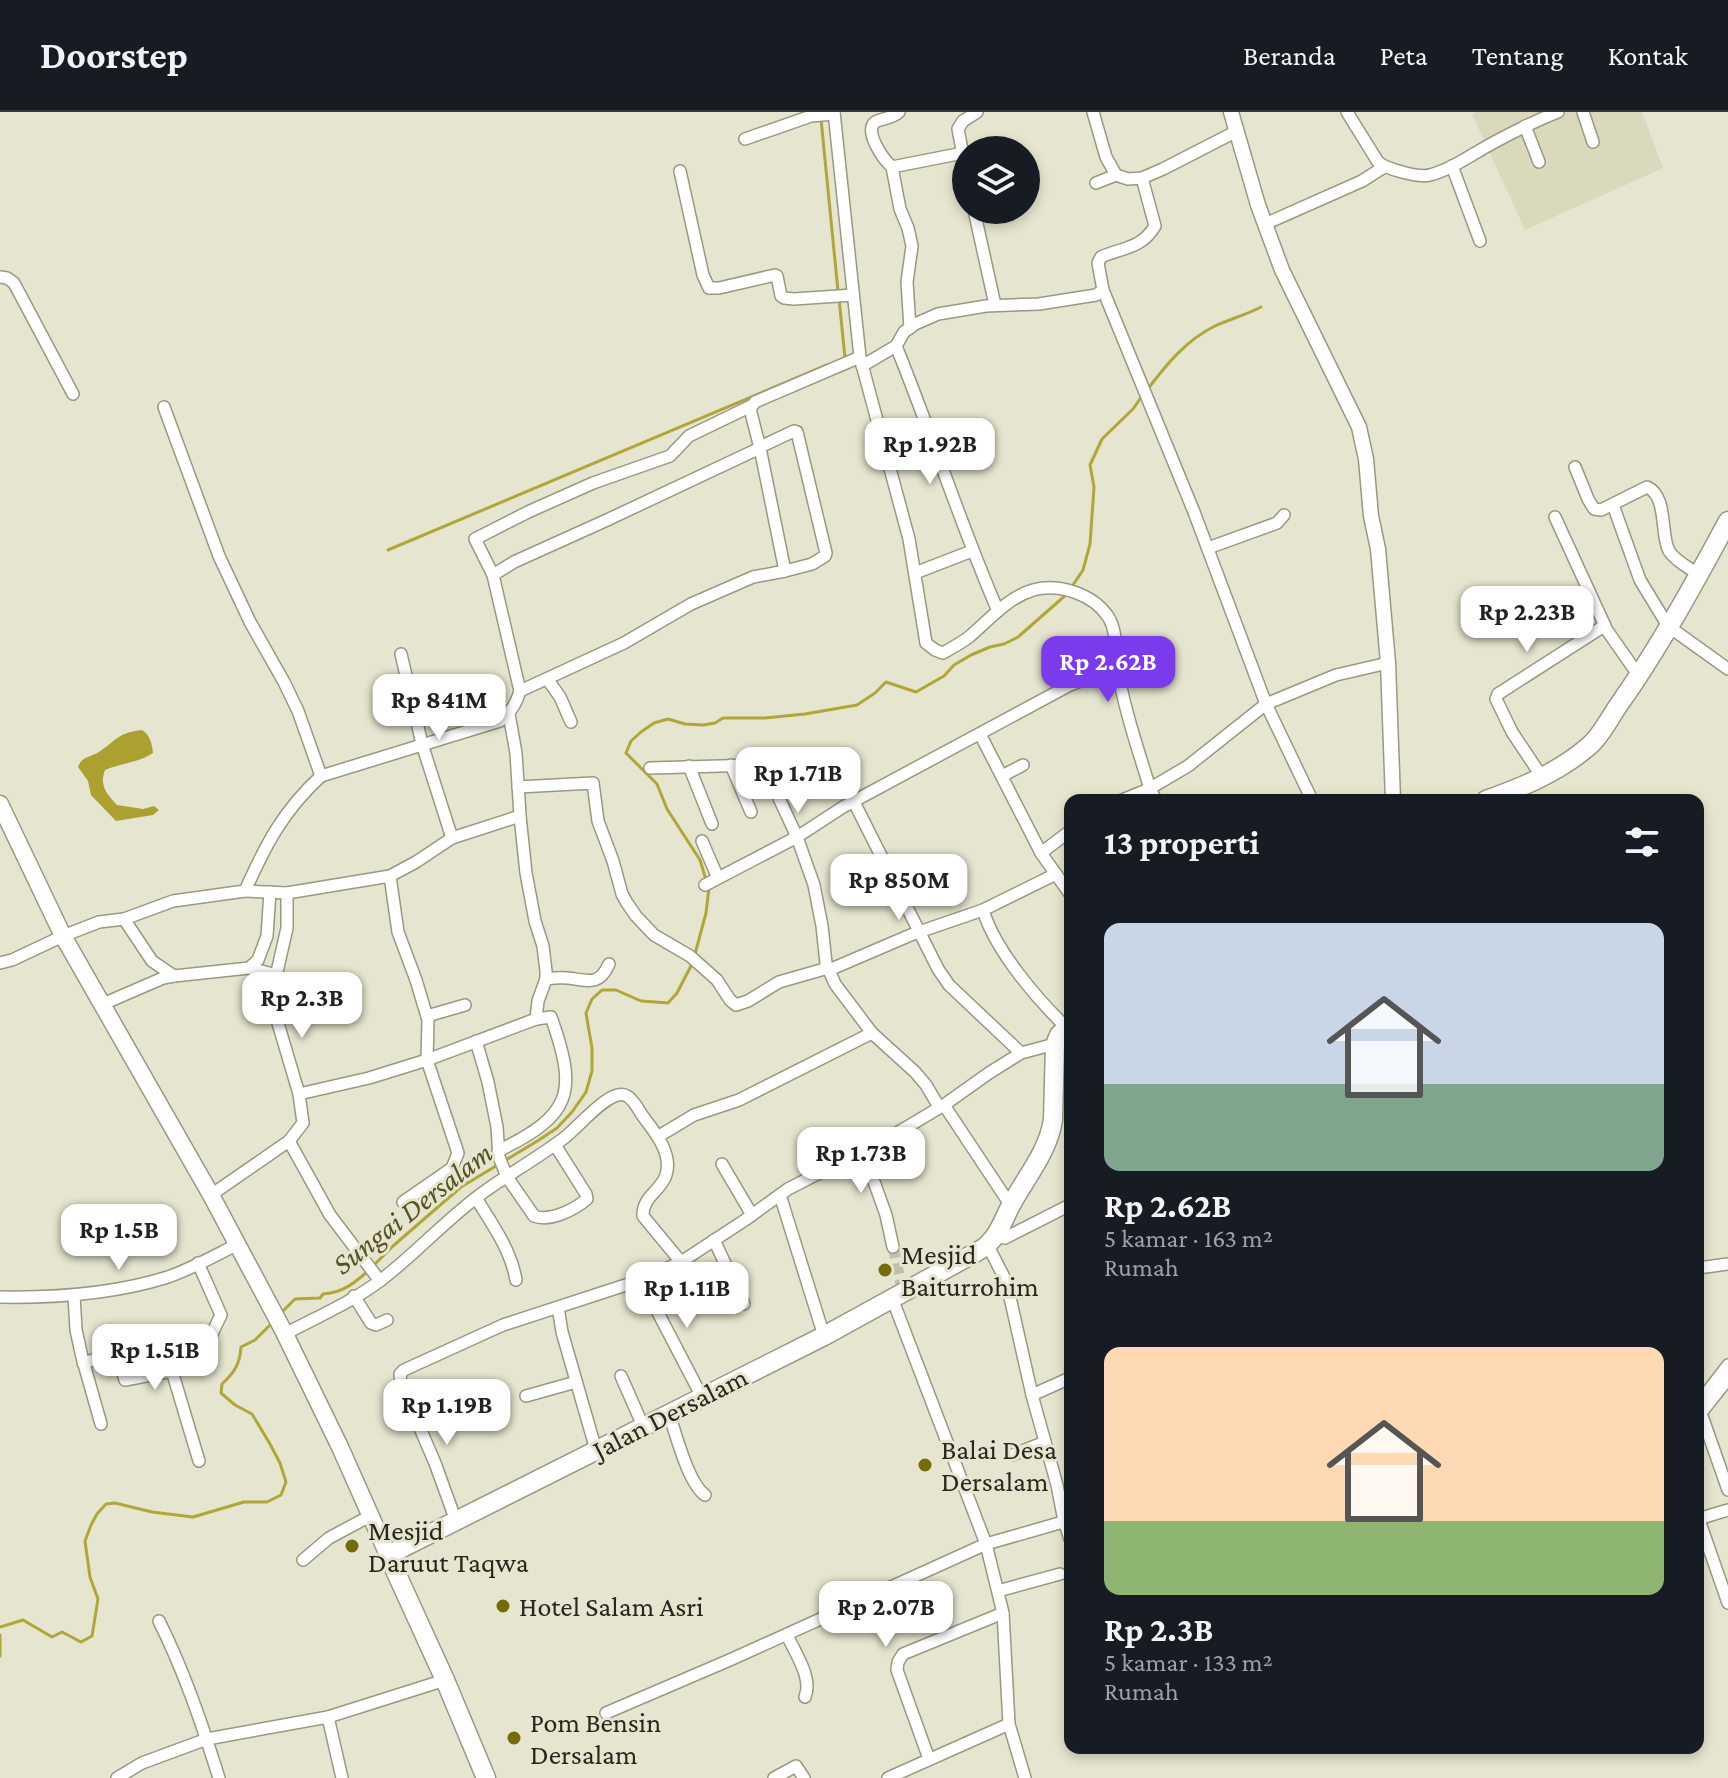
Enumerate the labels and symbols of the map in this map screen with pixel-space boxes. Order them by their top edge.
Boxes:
pin: Rp 1.92B [847,418,1013,486]
pin: Rp 2.23B [1444,586,1610,654]
pin: Rp 2.62B [1025,636,1191,704]
pin: Rp 841M [365,674,513,742]
pin: Rp 1.71B [715,747,881,815]
pin: Rp 850M [825,854,973,922]
pin: Rp 2.3B [228,972,376,1040]
pin: Rp 1.73B [778,1127,944,1195]
water label: Sungai Dersalam [326,1135,499,1281]
pin: Rp 1.5B [45,1204,193,1272]
place label: Mesjid Baiturrohim [901,1239,1039,1302]
marker: Mesjid Baiturrohim [876,1261,894,1279]
pin: Rp 1.11B [604,1262,770,1330]
pin: Rp 1.51B [72,1324,238,1392]
street label: Jalan Dersalam [585,1361,752,1467]
pin: Rp 1.19B [364,1379,530,1447]
place label: Balai Desa Dersalam [941,1434,1057,1497]
marker: Balai Desa Dersalam [916,1456,934,1474]
place label: Mesjid Daruut Taqwa [368,1515,529,1578]
marker: Mesjid Daruut Taqwa [343,1537,361,1555]
pin: Rp 2.07B [803,1581,969,1649]
place label: Hotel Salam Asri [519,1591,704,1622]
marker: Hotel Salam Asri [494,1597,512,1615]
place label: Pom Bensin Dersalam [530,1707,661,1770]
marker: Pom Bensin Dersalam [505,1729,523,1747]

